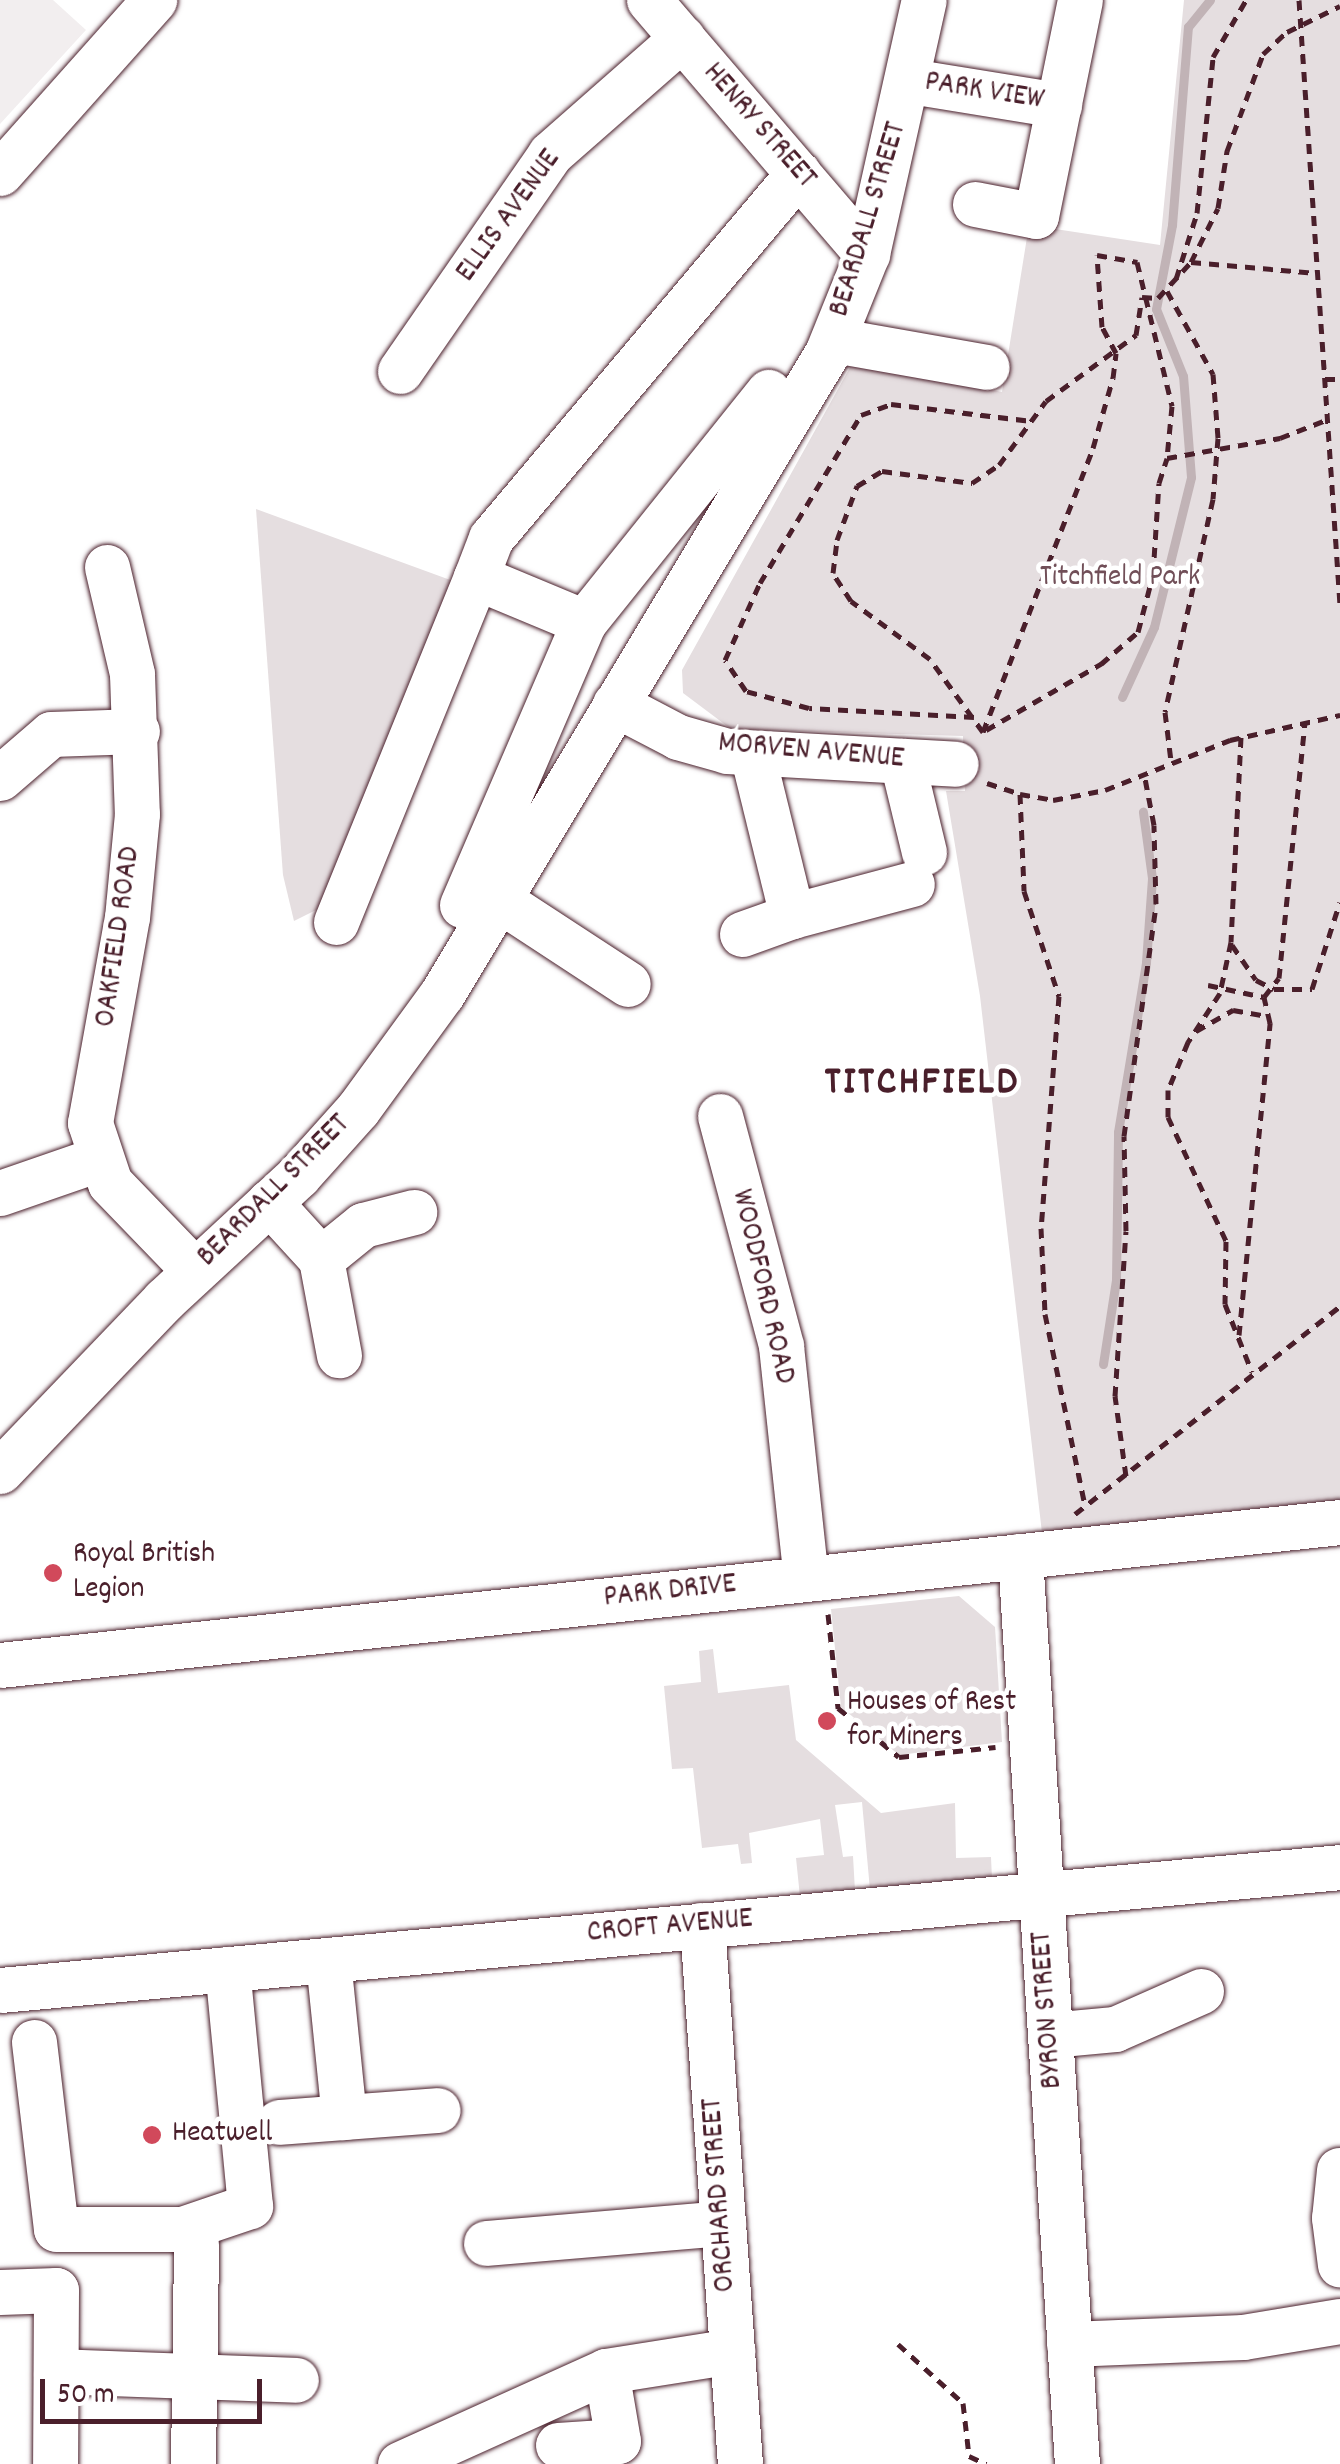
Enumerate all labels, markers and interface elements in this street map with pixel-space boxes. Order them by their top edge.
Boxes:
street label: HENRY STREET [693,57,823,197]
street label: PARK VIEW [922,66,1046,120]
street label: BEARDALL STREET [823,119,917,321]
street label: ELLIS AVENUE [450,144,570,290]
park label: Titchfield Park [1040,561,1200,597]
street label: MORVEN AVENUE [717,727,905,779]
street label: OAKFIELD ROAD [90,844,150,1030]
district label: TITCHFIELD [824,1061,1020,1109]
street label: BEARDALL STREET [191,1108,359,1276]
street label: WOODFORD ROAD [721,1186,801,1388]
place label: Royal British Legion [73,1538,215,1608]
marker: Royal British Legion [42,1562,64,1584]
street label: PARK DRIVE [602,1568,738,1618]
place label: Houses of Rest for Miners [847,1686,1016,1756]
marker: Houses of Rest for Miners [816,1710,838,1732]
street label: CROFT AVENUE [586,1903,754,1953]
street label: BYRON STREET [1026,1930,1072,2090]
street label: ORCHARD STREET [696,2097,746,2293]
place label: Heatwell [172,2117,272,2153]
marker: Heatwell [141,2124,163,2146]
scale bar [45,2359,268,2421]
text: 50 m [57,2375,115,2418]

